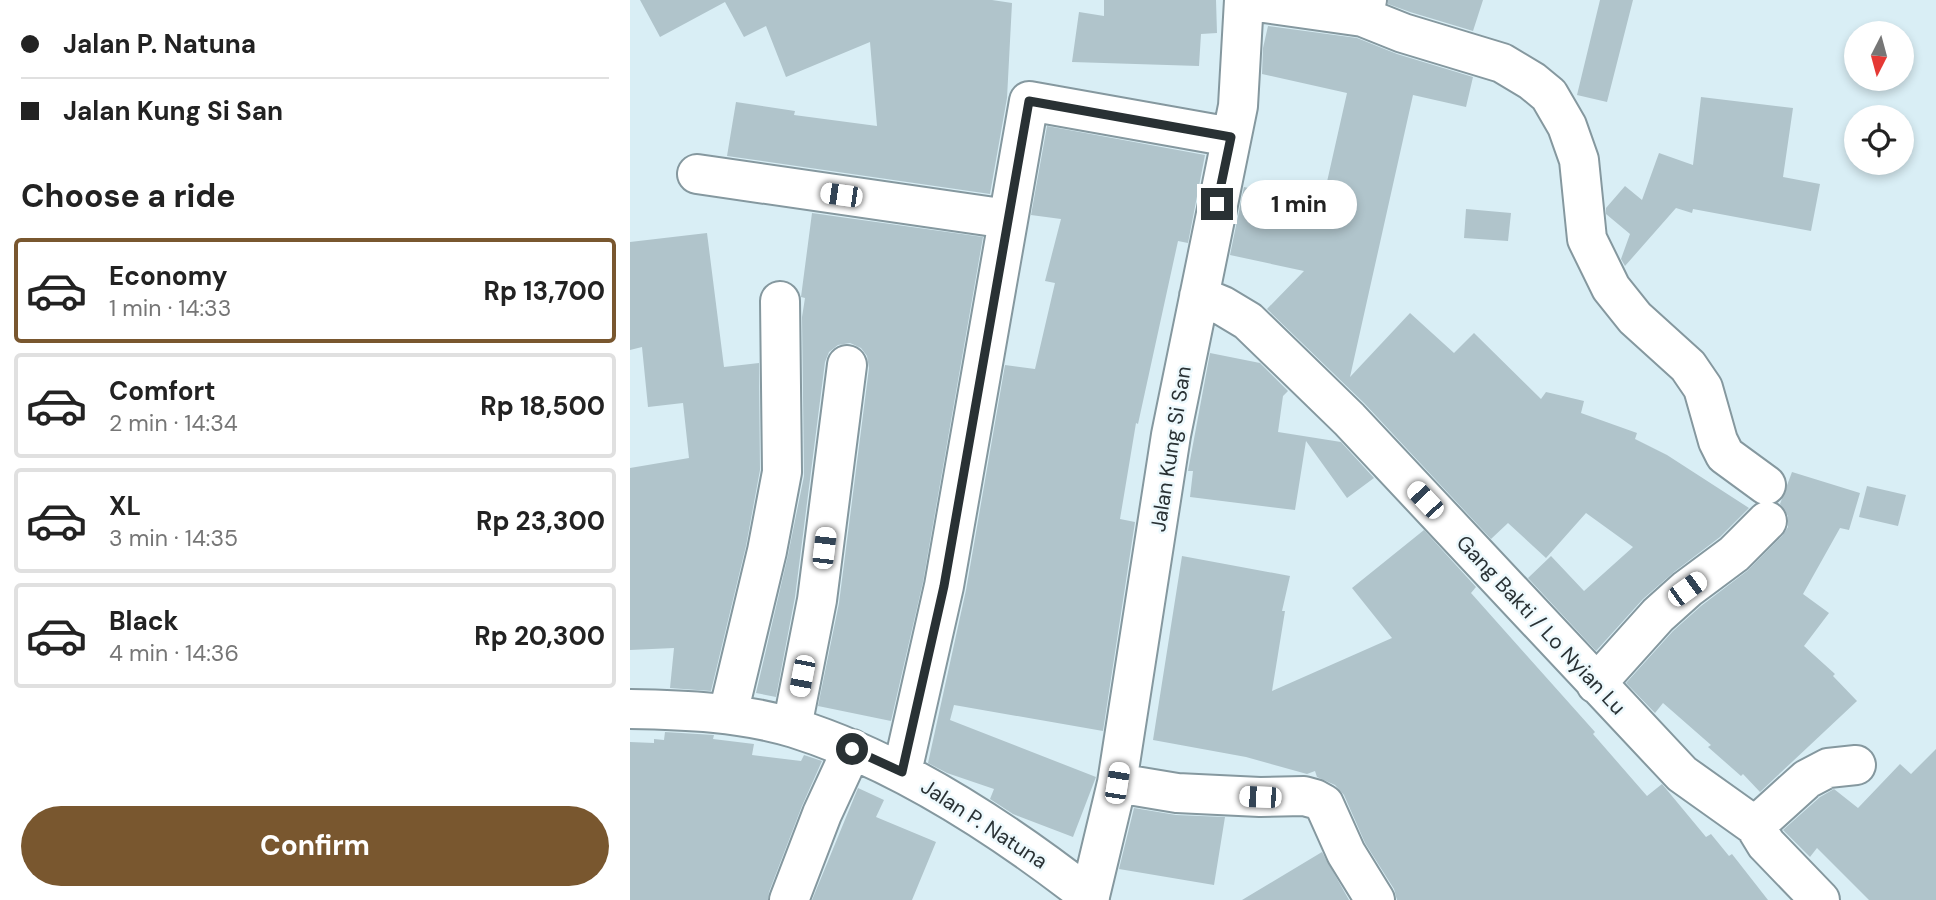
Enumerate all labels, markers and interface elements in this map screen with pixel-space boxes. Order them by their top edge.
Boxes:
north arrow [1844,21,1914,91]
map controls [1844,21,1914,175]
text: Jalan P. Natuna [63,27,256,61]
text: Jalan Kung Si San [63,94,283,128]
button: locate [1844,105,1914,175]
text: Choose a ride [21,175,236,217]
callout: 1 min [1242,180,1357,228]
car [819,182,864,208]
route end [1201,188,1233,220]
text: 1 min [1271,189,1327,219]
icon: car [25,259,88,322]
text: Economy [109,259,227,293]
text: Rp 13,700 [483,274,605,308]
text: 1 min · 14:33 [109,293,231,323]
street label: Jalan Kung Si San [1144,364,1198,534]
icon: car [25,374,88,437]
text: Comfort [109,374,215,408]
text: Rp 18,500 [480,389,605,423]
text: 2 min · 14:34 [109,408,238,438]
car [1403,477,1448,523]
icon: car [25,489,88,552]
text: XL [109,489,141,523]
text: Rp 23,300 [476,504,605,538]
text: 3 min · 14:35 [109,523,238,553]
car [812,526,837,570]
street label: Gang Bakti / Lo Nyian Lu [1450,529,1632,721]
car [1664,568,1711,610]
icon: car [25,604,88,667]
text: Black [109,604,179,638]
text: Rp 20,300 [474,619,605,653]
text: 4 min · 14:36 [109,638,239,668]
car [788,653,817,699]
route start [836,733,868,765]
car [1104,761,1131,805]
street label: Jalan P. Natuna [915,773,1053,875]
car [1239,786,1282,808]
button: Confirm [21,806,609,886]

